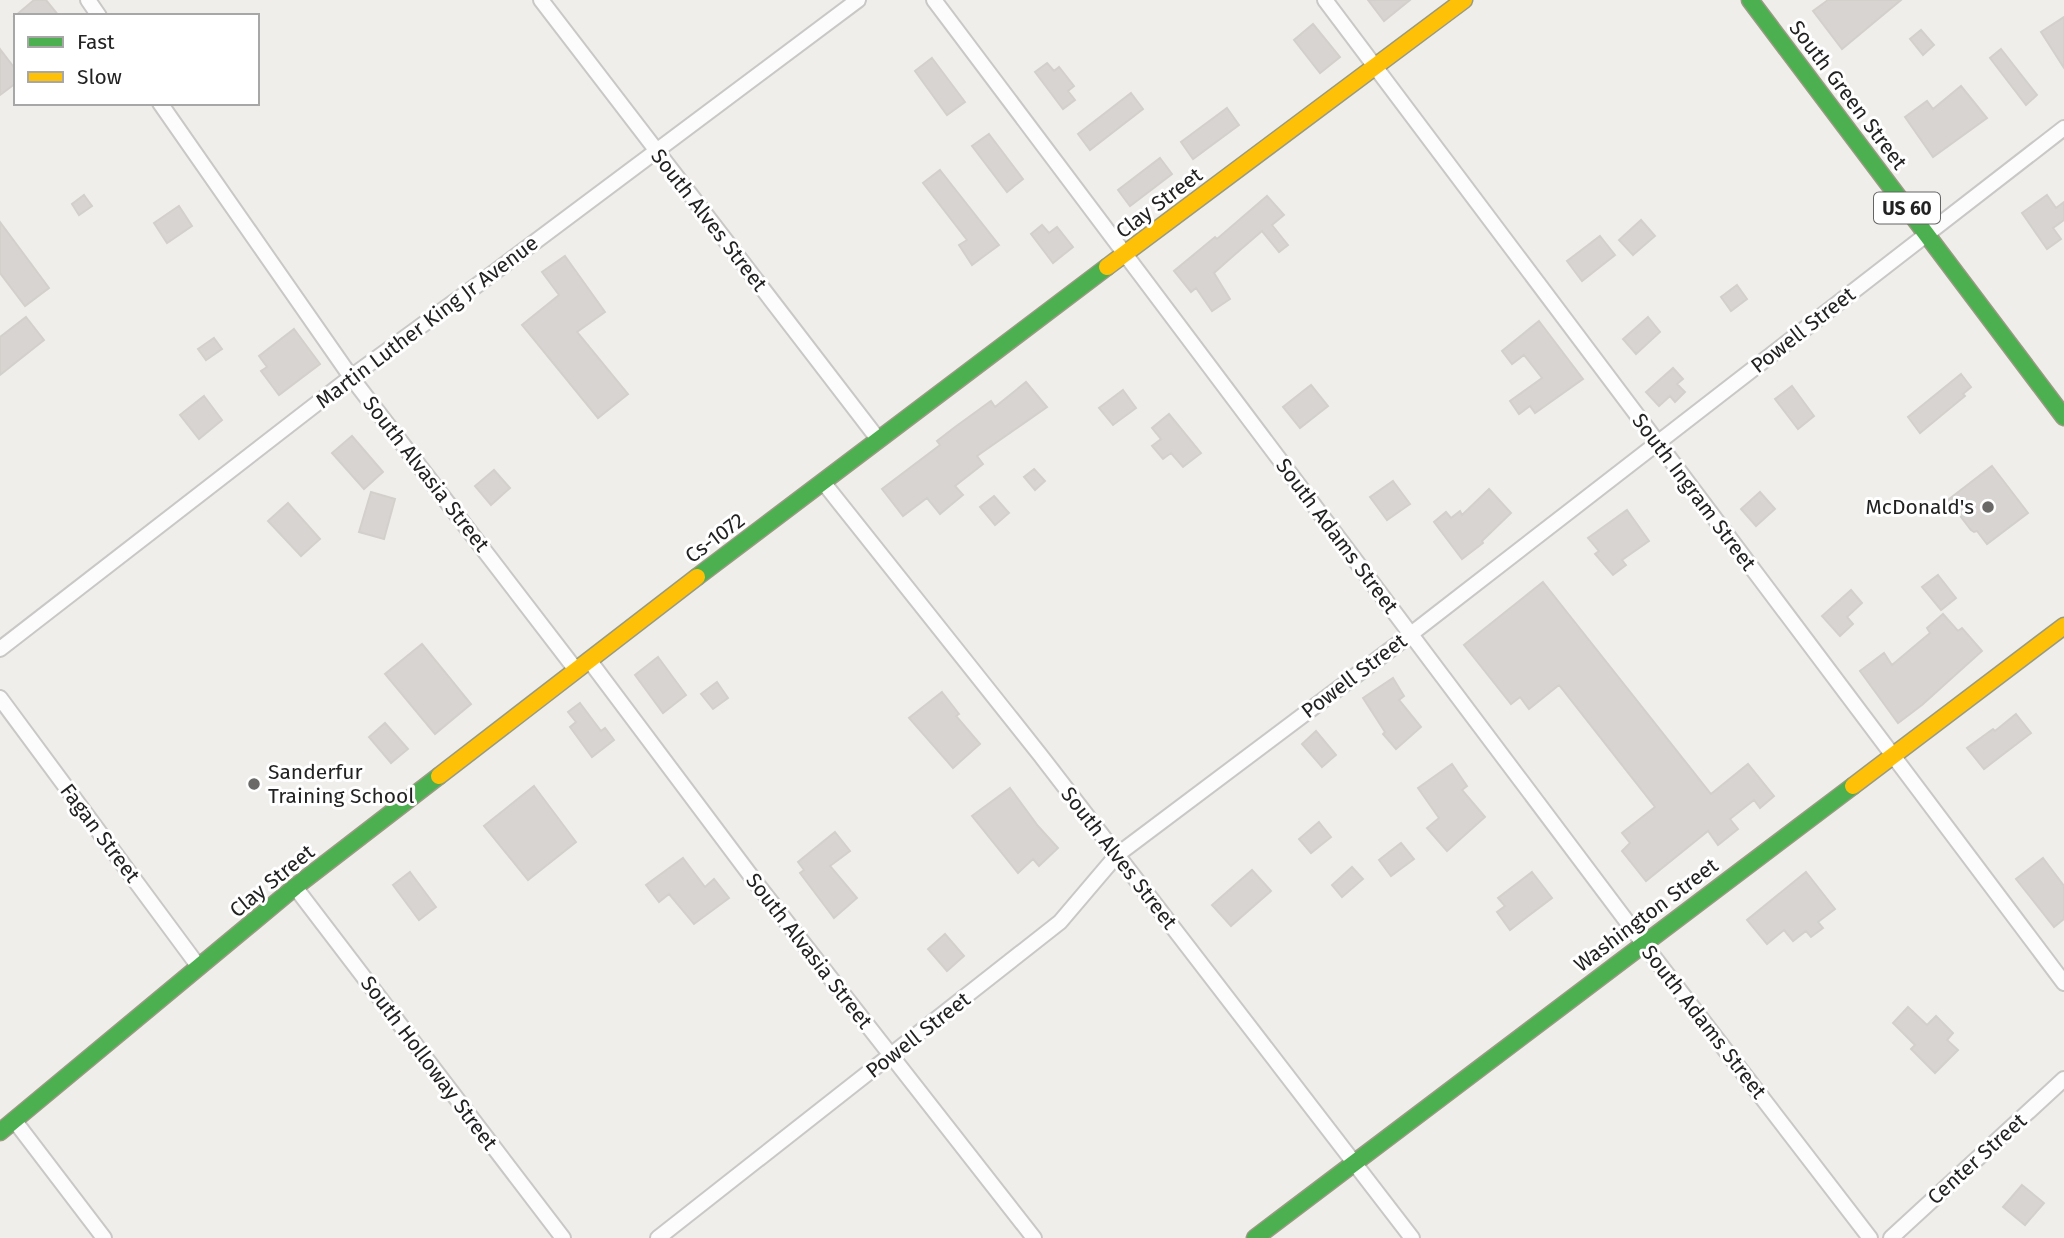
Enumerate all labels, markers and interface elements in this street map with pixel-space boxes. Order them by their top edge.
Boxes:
legend [14,14,259,105]
street label: South Green Street [1784,15,1913,175]
text: Fast [77,29,115,55]
text: Slow [77,64,122,90]
street label: South Alves Street [645,144,773,297]
street label: Clay Street [1111,162,1208,244]
road number: US 60 [1874,192,1940,224]
street label: Martin Luther King Jr Avenue [311,230,543,414]
street label: Powell Street [1746,281,1861,379]
street label: South Alvasia Street [357,391,495,557]
street label: South Ingram Street [1626,408,1762,576]
street label: South Adams Street [1270,453,1404,619]
place label: McDonald's [1866,494,1974,520]
marker: McDonald's [1980,499,1996,515]
street label: Cs-1072 [680,507,750,569]
street label: Powell Street [1296,628,1412,724]
place label: Sanderfur Training School [268,759,414,809]
marker: Sanderfur Training School [246,776,262,792]
street label: Fagan Street [54,778,146,888]
street label: South Alves Street [1055,782,1183,935]
street label: Clay Street [224,839,320,923]
street label: Washington Street [1569,852,1723,978]
street label: South Alvasia Street [740,868,878,1034]
street label: South Adams Street [1636,940,1772,1104]
street label: South Holloway Street [355,971,503,1155]
street label: Powell Street [861,986,976,1084]
street label: Center Street [1922,1107,2032,1210]

